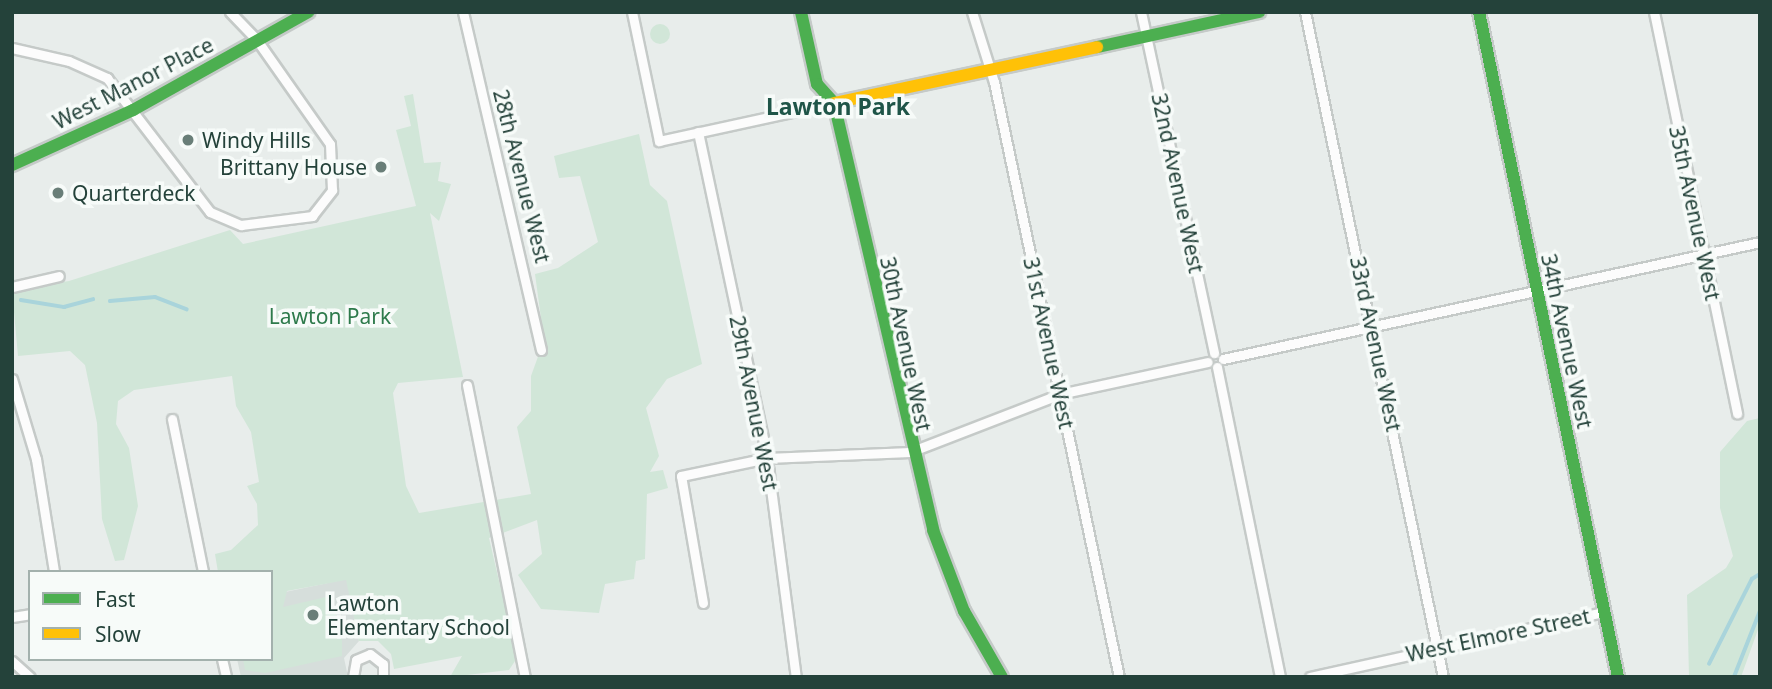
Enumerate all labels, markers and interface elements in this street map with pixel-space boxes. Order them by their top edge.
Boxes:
street label: West Manor Place [49,32,217,134]
street label: 28th Avenue West [488,87,556,265]
street label: 32nd Avenue West [1147,91,1209,275]
district label: Lawton Park [766,92,910,120]
street label: 35th Avenue West [1664,123,1726,303]
place label: Windy Hills [202,127,311,153]
marker: Windy Hills [180,132,196,148]
place label: Brittany House [220,154,367,180]
marker: Brittany House [373,159,389,175]
place label: Quarterdeck [72,180,196,206]
marker: Quarterdeck [50,185,66,201]
street label: 34th Avenue West [1536,251,1598,431]
street label: 30th Avenue West [875,254,937,434]
street label: 33rd Avenue West [1345,254,1407,434]
street label: 31st Avenue West [1018,255,1080,431]
park label: Lawton Park [269,303,391,329]
street label: 29th Avenue West [725,313,783,493]
legend [28,570,273,661]
text: Fast [95,585,135,613]
place label: Lawton Elementary School [327,590,510,640]
street label: West Elmore Street [1404,603,1592,667]
marker: Lawton Elementary School [305,607,321,623]
text: Slow [95,620,141,648]

